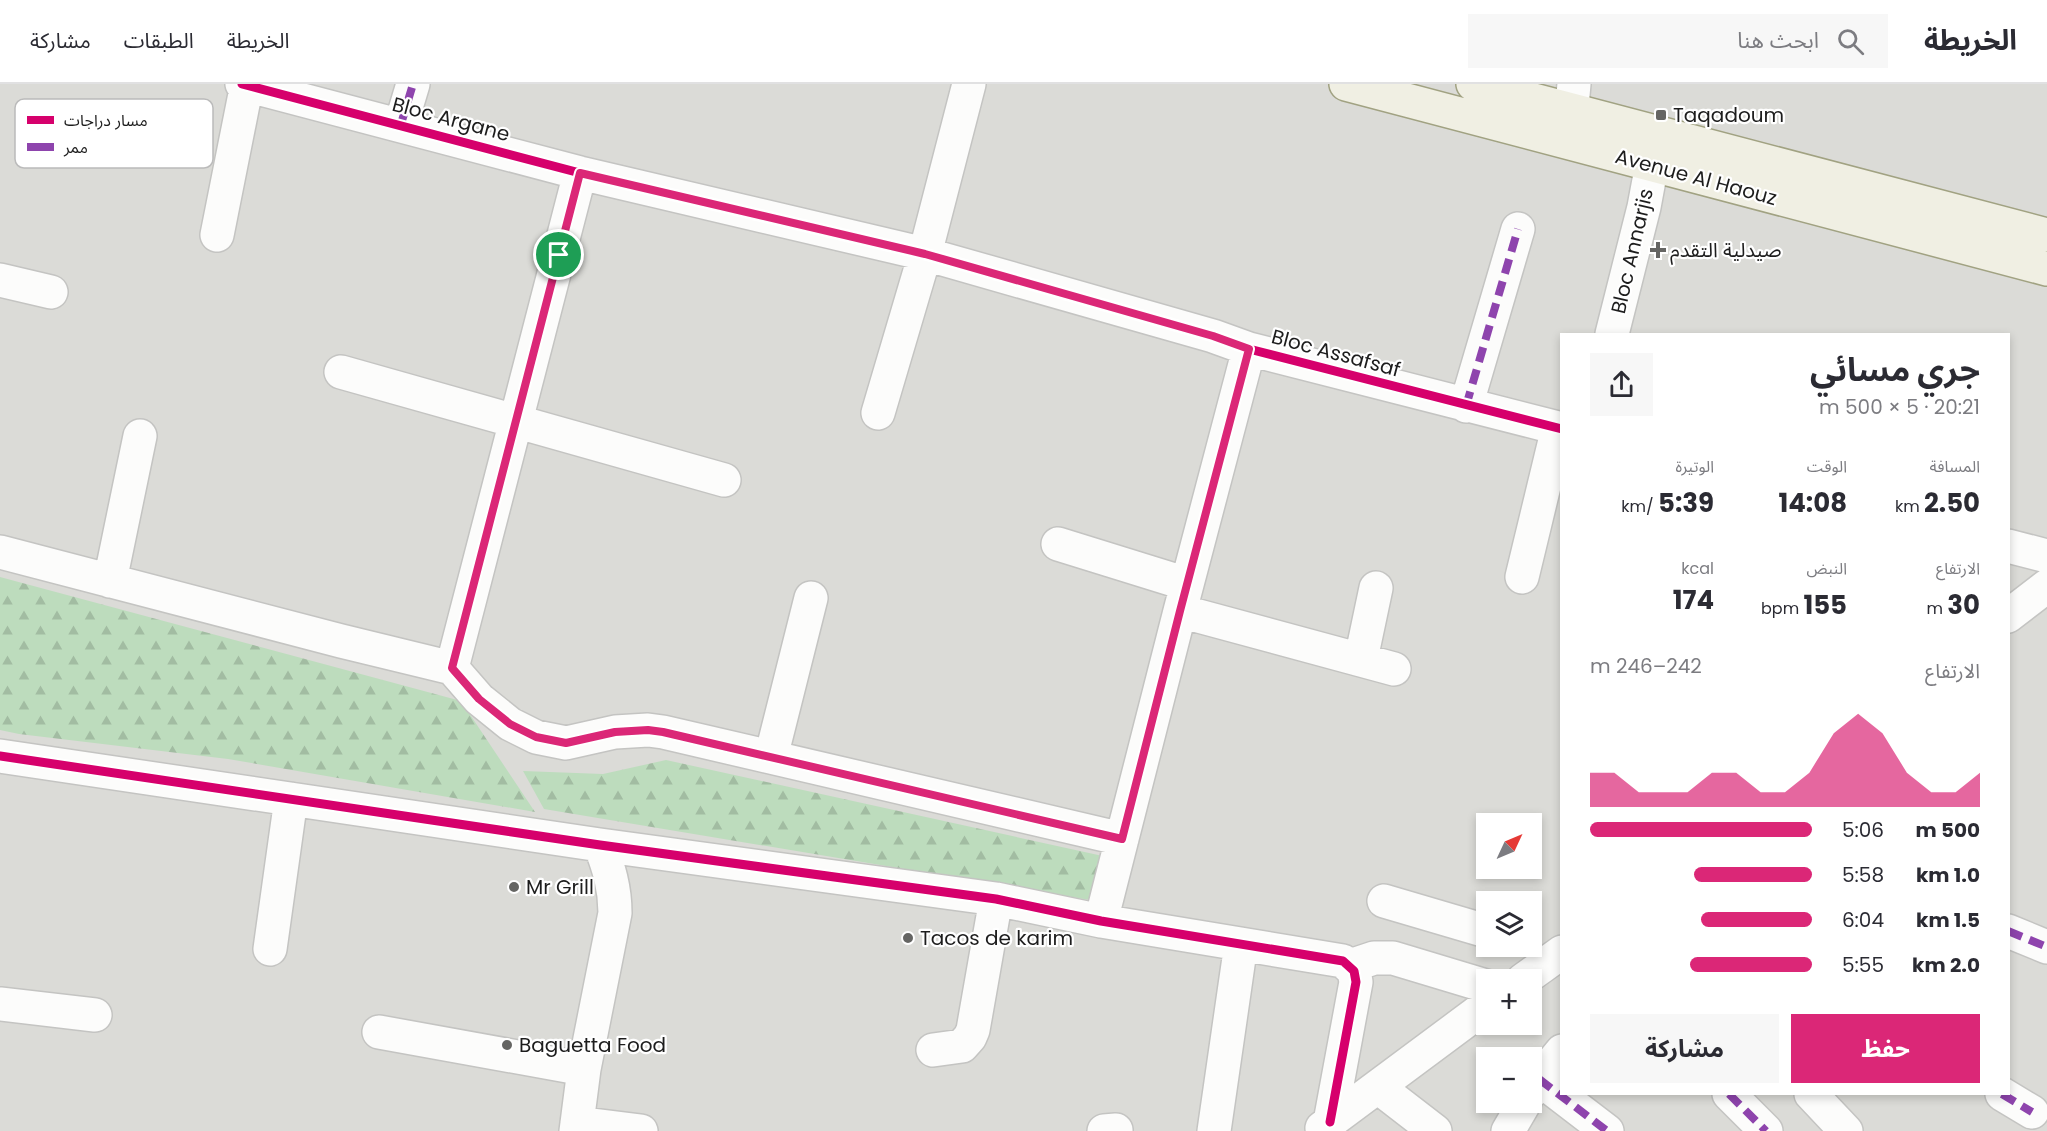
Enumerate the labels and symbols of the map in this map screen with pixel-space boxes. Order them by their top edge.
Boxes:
street label: Bloc Argane [389,90,513,148]
legend [15,99,213,168]
place label: Taqadoum [1673,101,1784,129]
marker: Taqadoum [1654,108,1668,122]
text: مسار دراجات [64,109,148,132]
text: ممر [63,136,88,159]
street label: Avenue Al Haouz [1612,142,1780,212]
street label: Bloc Annarjis [1604,186,1660,316]
pin [533,229,584,280]
place label: صيدلية التقدم [1670,236,1782,265]
marker: صيدلية التقدم [1651,243,1665,257]
street label: Bloc Assafsaf [1268,322,1404,384]
north arrow [1476,813,1542,879]
place label: Mr Grill [526,873,594,901]
marker: Mr Grill [507,880,521,894]
place label: Tacos de karim [920,924,1073,952]
marker: Tacos de karim [901,931,915,945]
place label: Baguetta Food [519,1031,666,1059]
marker: Baguetta Food [500,1038,514,1052]

